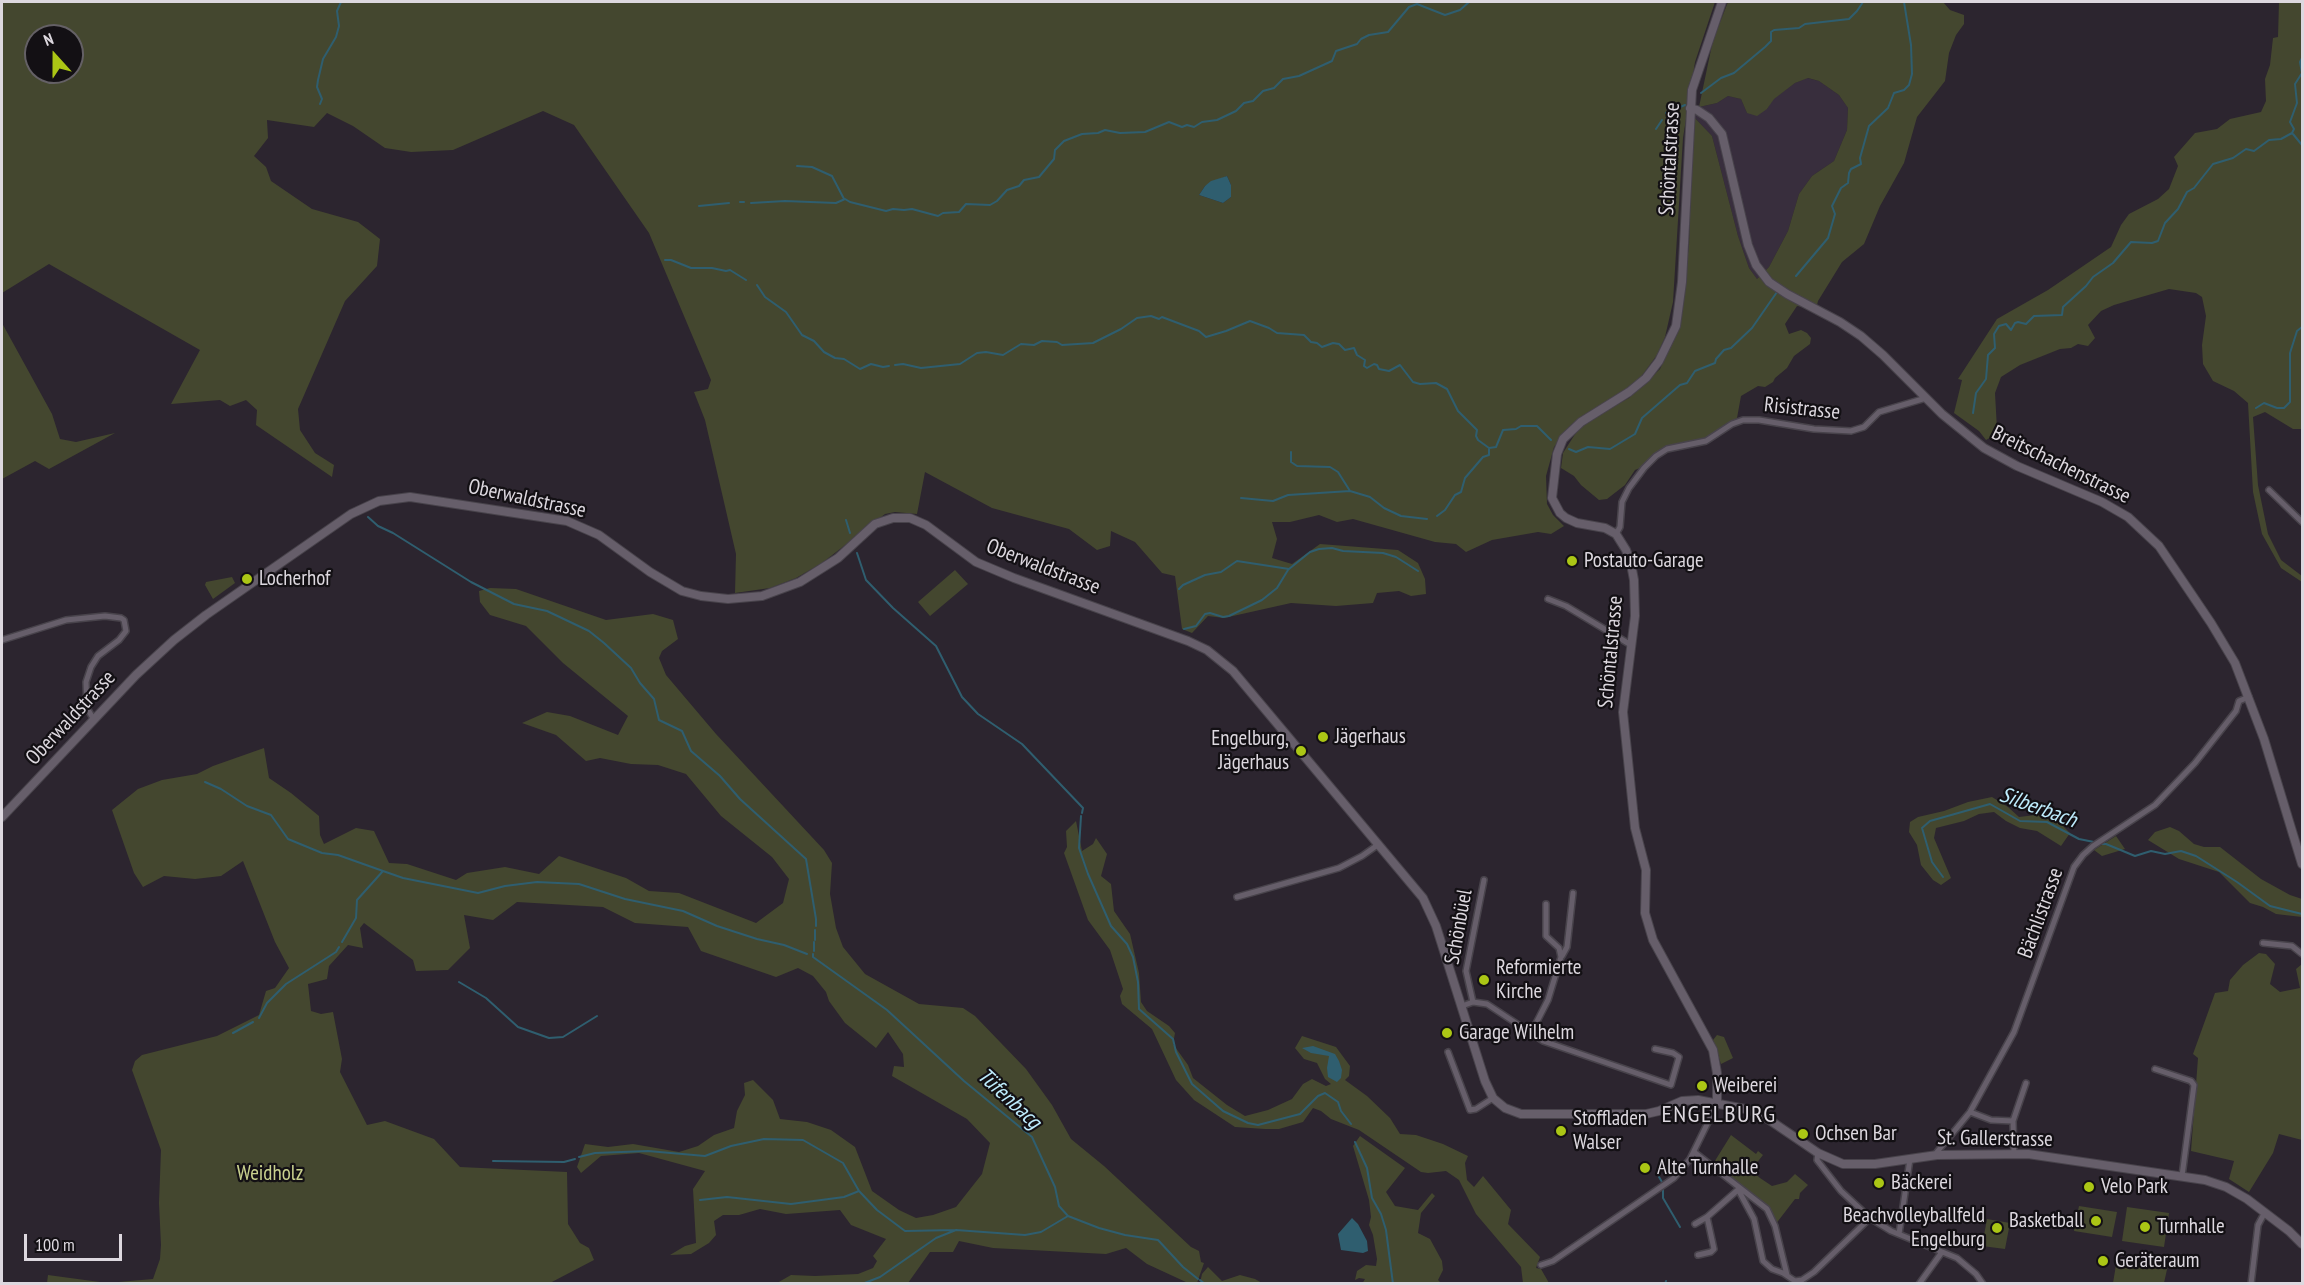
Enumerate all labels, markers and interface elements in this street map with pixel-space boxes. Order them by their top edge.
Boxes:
north arrow [24,24,84,84]
text: N [41,28,56,50]
street label: Schöntalstrasse [1654,102,1686,216]
street label: Risistrasse [1763,392,1841,426]
street label: Breitschachenstrasse [1987,420,2135,510]
street label: Oberwaldstrasse [466,474,588,524]
street label: Oberwaldstrasse [983,534,1103,600]
place label: Postauto-Garage [1584,548,1704,574]
marker: Postauto-Garage [1565,554,1579,568]
place label: Locherhof [259,566,331,592]
marker: Locherhof [240,572,254,586]
street label: Schöntalstrasse [1594,595,1628,709]
street label: Oberwaldstrasse [21,666,121,770]
place label: Jägerhaus [1335,724,1406,750]
place label: Engelburg, Jägerhaus [1211,726,1289,776]
marker: Jägerhaus [1316,730,1330,744]
marker: Engelburg, Jägerhaus [1294,744,1308,758]
water label: Silberbach [1996,782,2080,834]
street label: Bächlistrasse [2013,864,2069,962]
street label: Schönbüel [1440,887,1478,967]
place label: Reformierte Kirche [1496,955,1581,1005]
marker: Reformierte Kirche [1477,973,1491,987]
place label: Garage Wilhelm [1459,1020,1574,1046]
marker: Garage Wilhelm [1440,1026,1454,1040]
water label: Tüfenbacg [972,1063,1046,1135]
place label: Weiberei [1714,1073,1777,1099]
marker: Weiberei [1695,1079,1709,1093]
district label: ENGELBURG [1661,1101,1777,1129]
place label: Stoffladen Walser [1573,1106,1647,1156]
place label: Ochsen Bar [1815,1121,1897,1147]
marker: Stoffladen Walser [1554,1124,1568,1138]
street label: St. Gallerstrasse [1937,1125,2053,1153]
marker: Ochsen Bar [1796,1127,1810,1141]
place label: Alte Turnhalle [1657,1155,1758,1181]
park label: Weidholz [237,1161,303,1187]
marker: Alte Turnhalle [1638,1161,1652,1175]
place label: Bäckerei [1891,1170,1952,1196]
place label: Velo Park [2101,1174,2168,1200]
marker: Bäckerei [1872,1176,1886,1190]
marker: Velo Park [2082,1180,2096,1194]
place label: Beachvolleyballfeld Engelburg [1843,1203,1985,1253]
place label: Basketball [2009,1208,2084,1234]
marker: Basketball [2089,1214,2103,1228]
place label: Turnhalle [2157,1214,2225,1240]
marker: Turnhalle [2138,1220,2152,1234]
marker: Beachvolleyballfeld Engelburg [1990,1221,2004,1235]
scale bar [27,1222,124,1260]
text: 100 m [35,1233,75,1256]
place label: Geräteraum [2115,1248,2199,1274]
marker: Geräteraum [2096,1254,2110,1268]

